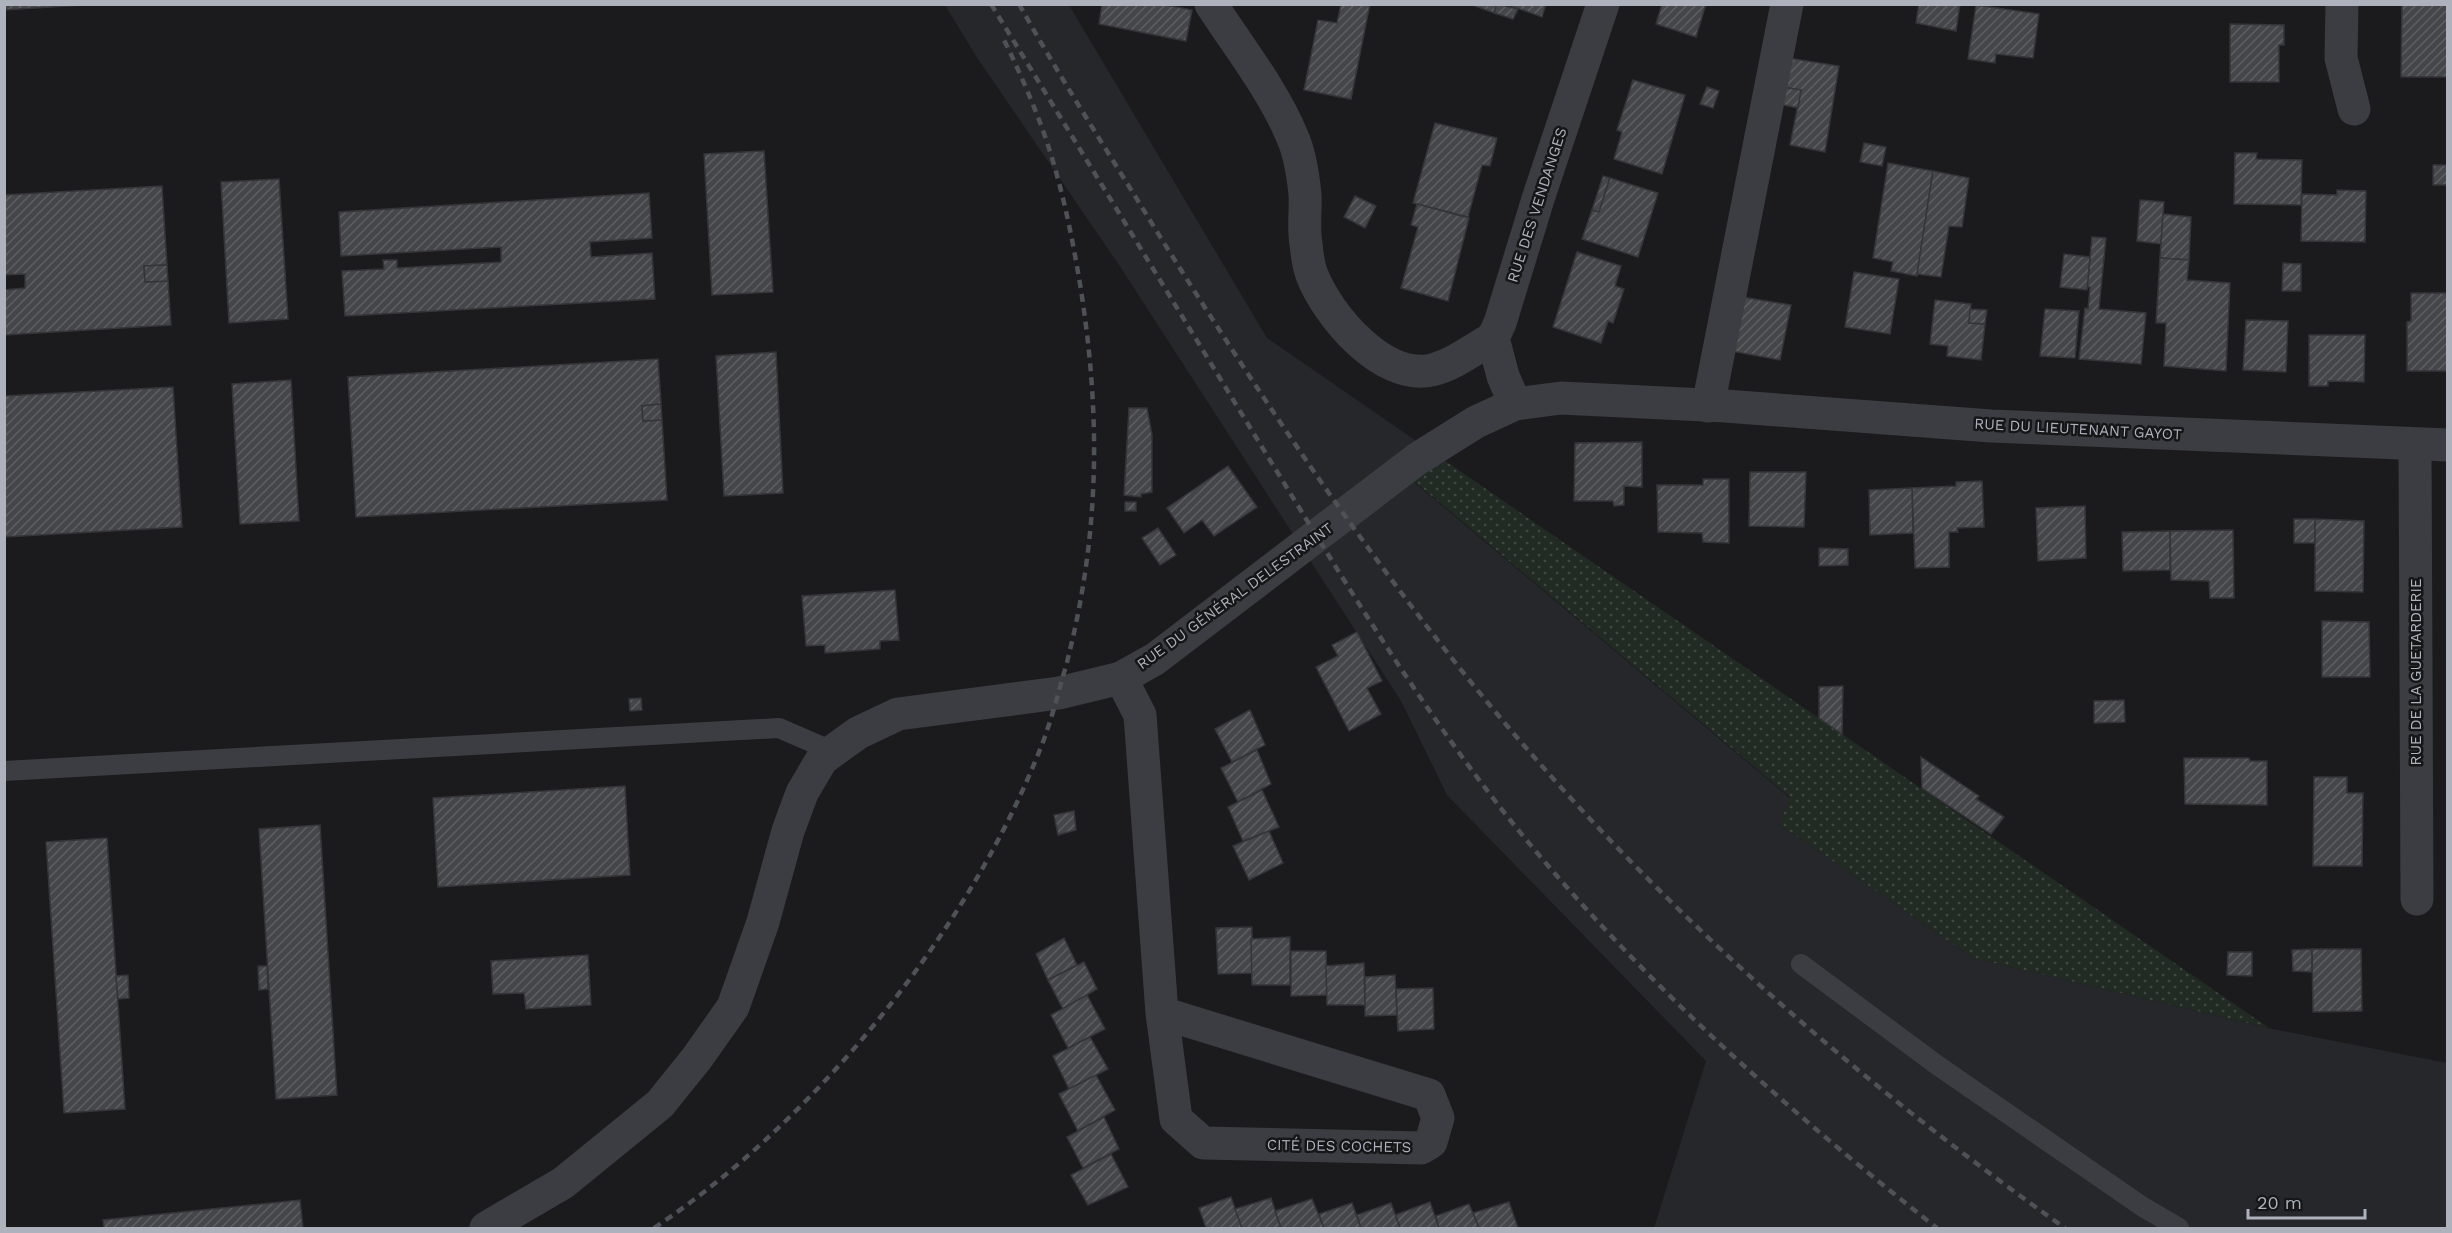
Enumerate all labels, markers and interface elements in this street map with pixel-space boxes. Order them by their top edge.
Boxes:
street label: RUE DES VENDANGES [1503,125,1571,285]
street label: RUE DU LIEUTENANT GAYOT [1974,415,2182,443]
street label: RUE DU GÉNÉRAL DELESTRAINT [1133,519,1337,673]
street label: RUE DE LA GUETARDERIE [2407,578,2425,766]
street label: CITÉ DES COCHETS [1267,1136,1411,1156]
scale bar [2248,1182,2365,1220]
text: 20 m [2257,1192,2302,1213]

